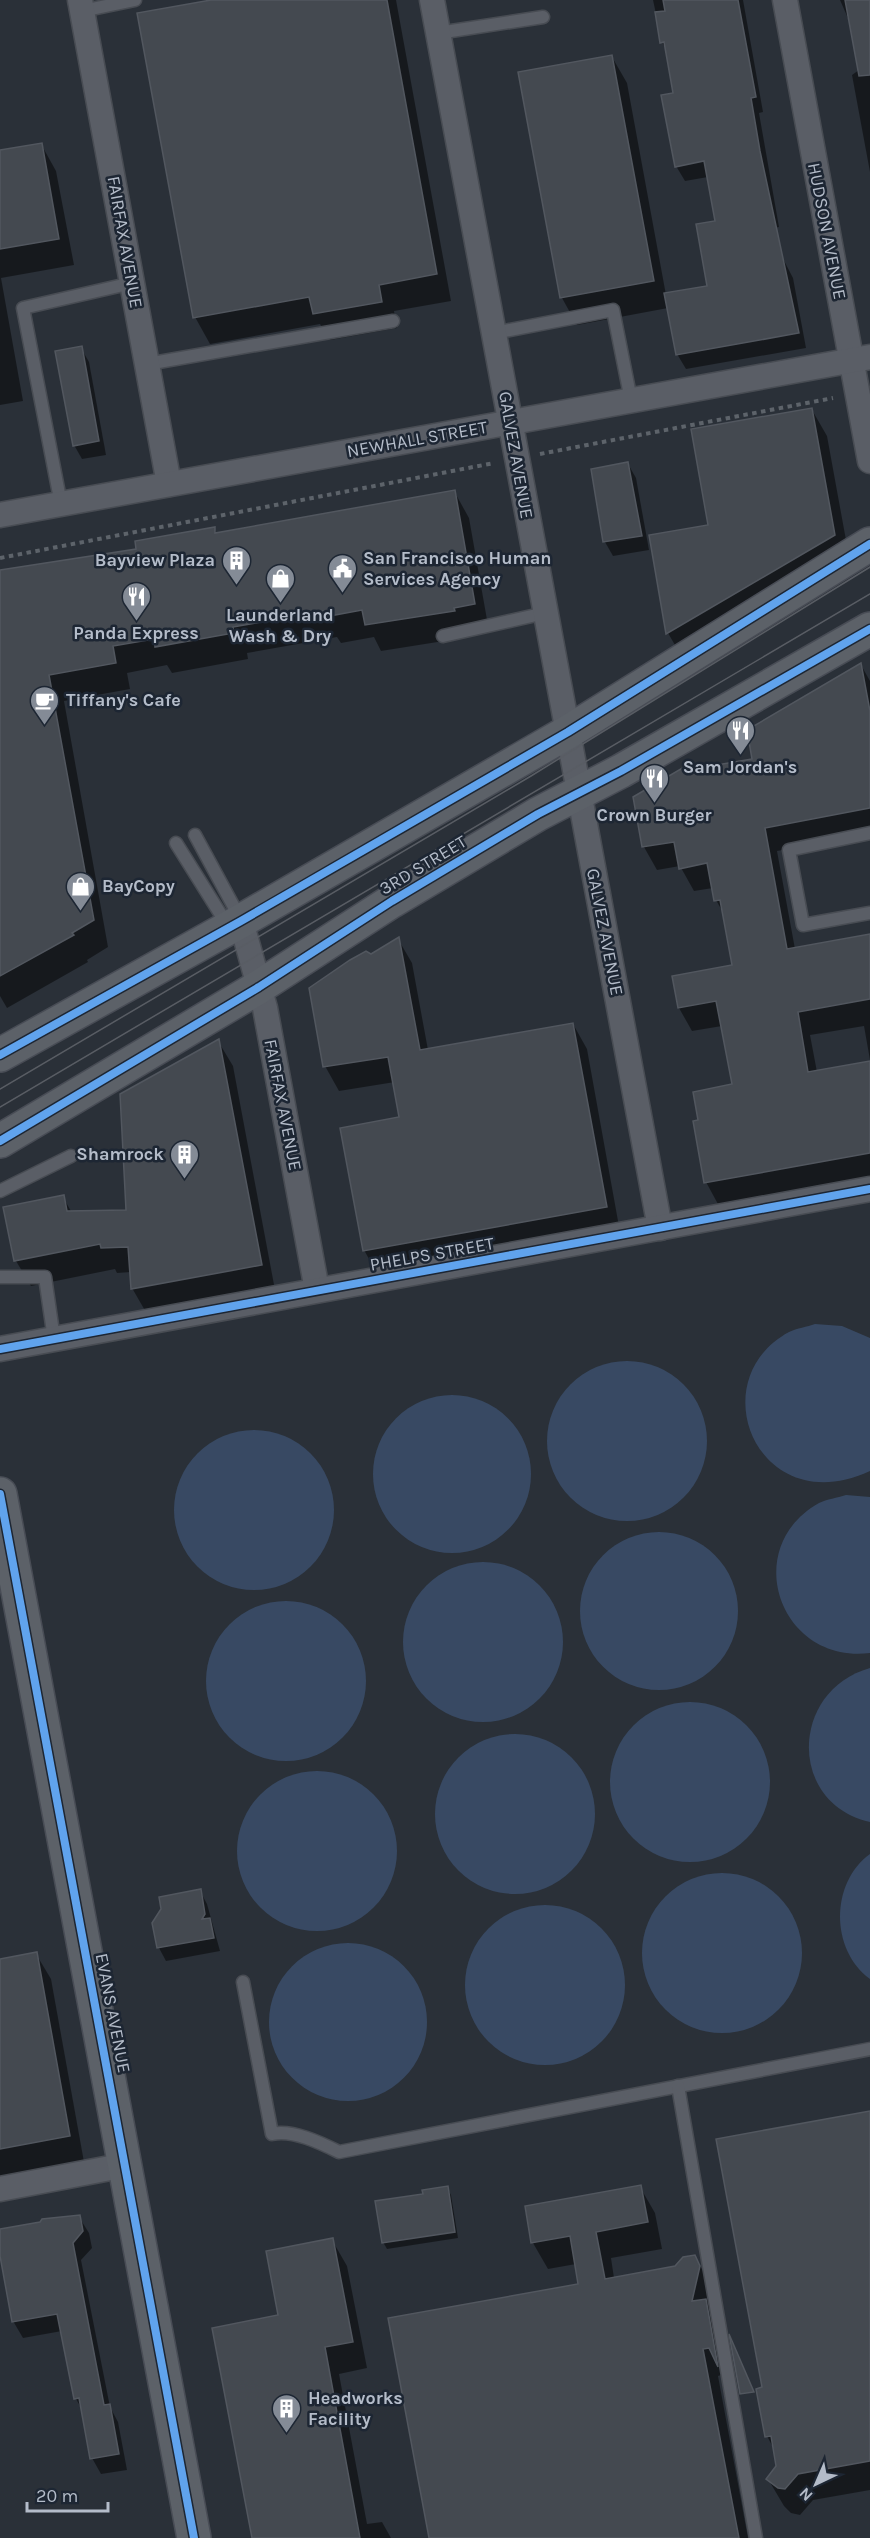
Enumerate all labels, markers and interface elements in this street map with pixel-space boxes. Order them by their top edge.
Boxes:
street label: HUDSON AVENUE [803,161,851,301]
street label: FAIRFAX AVENUE [103,174,147,310]
street label: GALVEZ AVENUE [494,390,538,520]
street label: NEWHALL STREET [345,416,489,462]
building icon: Bayview Plaza [220,544,252,586]
place label: San Francisco Human Services Agency [363,547,551,590]
place label: Bayview Plaza [95,549,215,571]
public building icon: San Francisco Human Services Agency [326,552,358,594]
shop icon: Launderland Wash & Dry [264,562,296,604]
restaurant icon: Panda Express [120,580,152,622]
place label: Launderland Wash & Dry [226,604,334,647]
place label: Panda Express [73,622,199,644]
cafe icon: Tiffany's Cafe [29,684,61,726]
place label: Tiffany's Cafe [66,689,181,711]
restaurant icon: Sam Jordan's [724,714,756,756]
place label: Sam Jordan's [683,756,797,778]
restaurant icon: Crown Burger [638,762,670,804]
place label: Crown Burger [596,804,712,826]
street label: 3RD STREET [375,830,471,900]
street label: GALVEZ AVENUE [582,867,628,997]
shop icon: BayCopy [65,870,97,912]
place label: BayCopy [102,875,175,897]
street label: FAIRFAX AVENUE [259,1037,307,1173]
building icon: Shamrock [169,1138,201,1180]
place label: Shamrock [76,1143,164,1165]
street label: PHELPS STREET [368,1232,496,1276]
street label: EVANS AVENUE [91,1951,135,2075]
place label: Headworks Facility [308,2387,403,2430]
building icon: Headworks Facility [271,2392,303,2434]
north arrow [786,2454,846,2514]
scale bar [27,2475,108,2513]
text: N [795,2484,817,2505]
text: 20 m [36,2485,78,2507]

